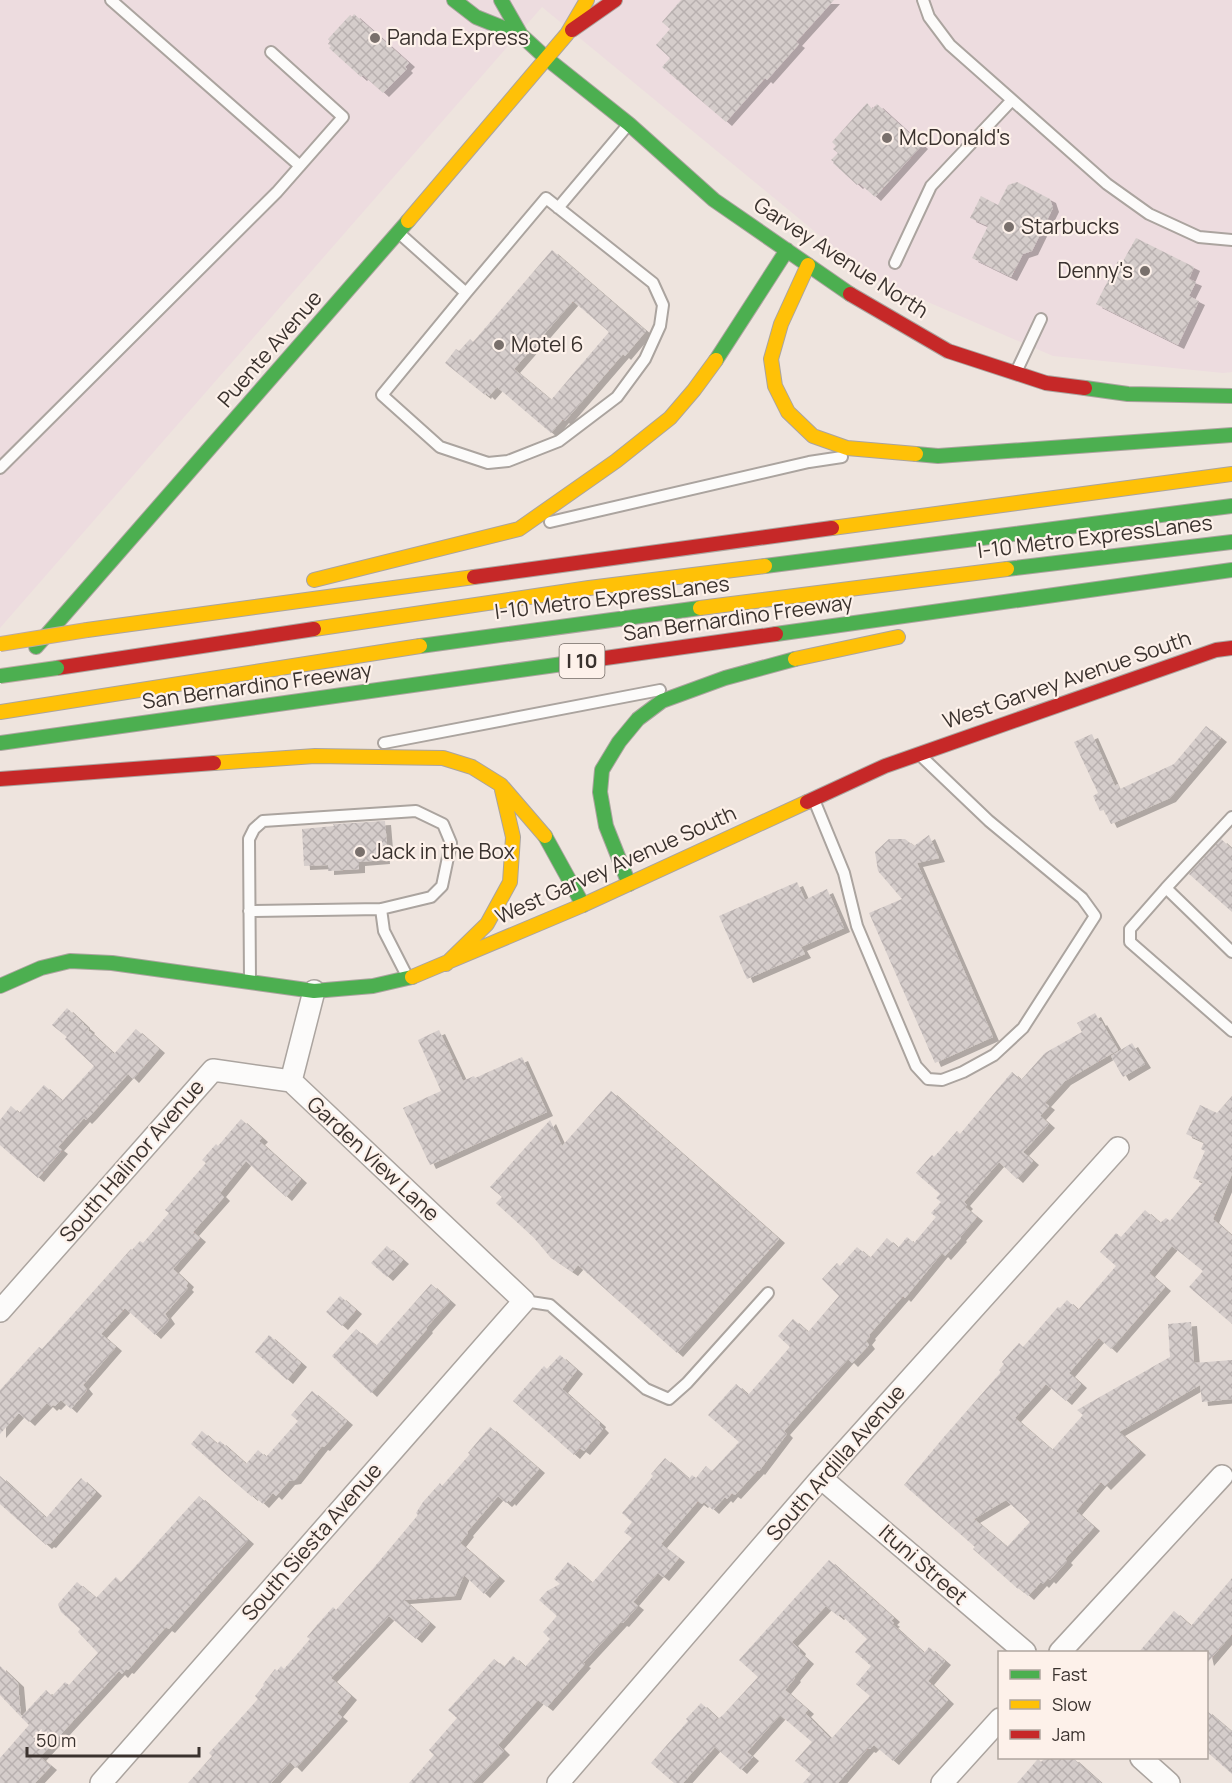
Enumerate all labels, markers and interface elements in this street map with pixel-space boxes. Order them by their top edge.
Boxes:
place label: Panda Express [387,23,529,51]
marker: Panda Express [368,31,382,45]
place label: McDonald's [899,123,1010,151]
marker: McDonald's [880,131,894,145]
street label: Garvey Avenue North [749,190,934,324]
place label: Starbucks [1021,212,1119,240]
marker: Starbucks [1002,220,1016,234]
place label: Denny's [1058,256,1133,284]
marker: Denny's [1138,264,1152,278]
street label: Puente Avenue [211,284,328,413]
place label: Motel 6 [511,330,583,358]
marker: Motel 6 [492,338,506,352]
street label: I-10 Metro ExpressLanes [976,508,1214,564]
street label: I-10 Metro ExpressLanes [493,569,731,625]
street label: San Bernardino Freeway [621,587,854,647]
street label: West Garvey Avenue South [939,623,1195,735]
road number: I 10 [560,644,604,678]
street label: San Bernardino Freeway [140,655,373,715]
street label: West Garvey Avenue South [491,798,740,930]
place label: Jack in the Box [372,837,515,865]
marker: Jack in the Box [353,845,367,859]
street label: South Halinor Avenue [53,1073,210,1248]
street label: Garden View Lane [301,1090,446,1227]
street label: South Ardilla Avenue [760,1378,911,1546]
street label: South Siesta Avenue [235,1457,387,1626]
street label: Ituni Street [873,1518,974,1611]
legend [998,1651,1208,1759]
text: Fast [1052,1662,1087,1686]
text: Slow [1052,1692,1092,1716]
scale bar [27,1720,200,1758]
text: Jam [1052,1722,1086,1746]
text: 50 m [36,1728,76,1752]

